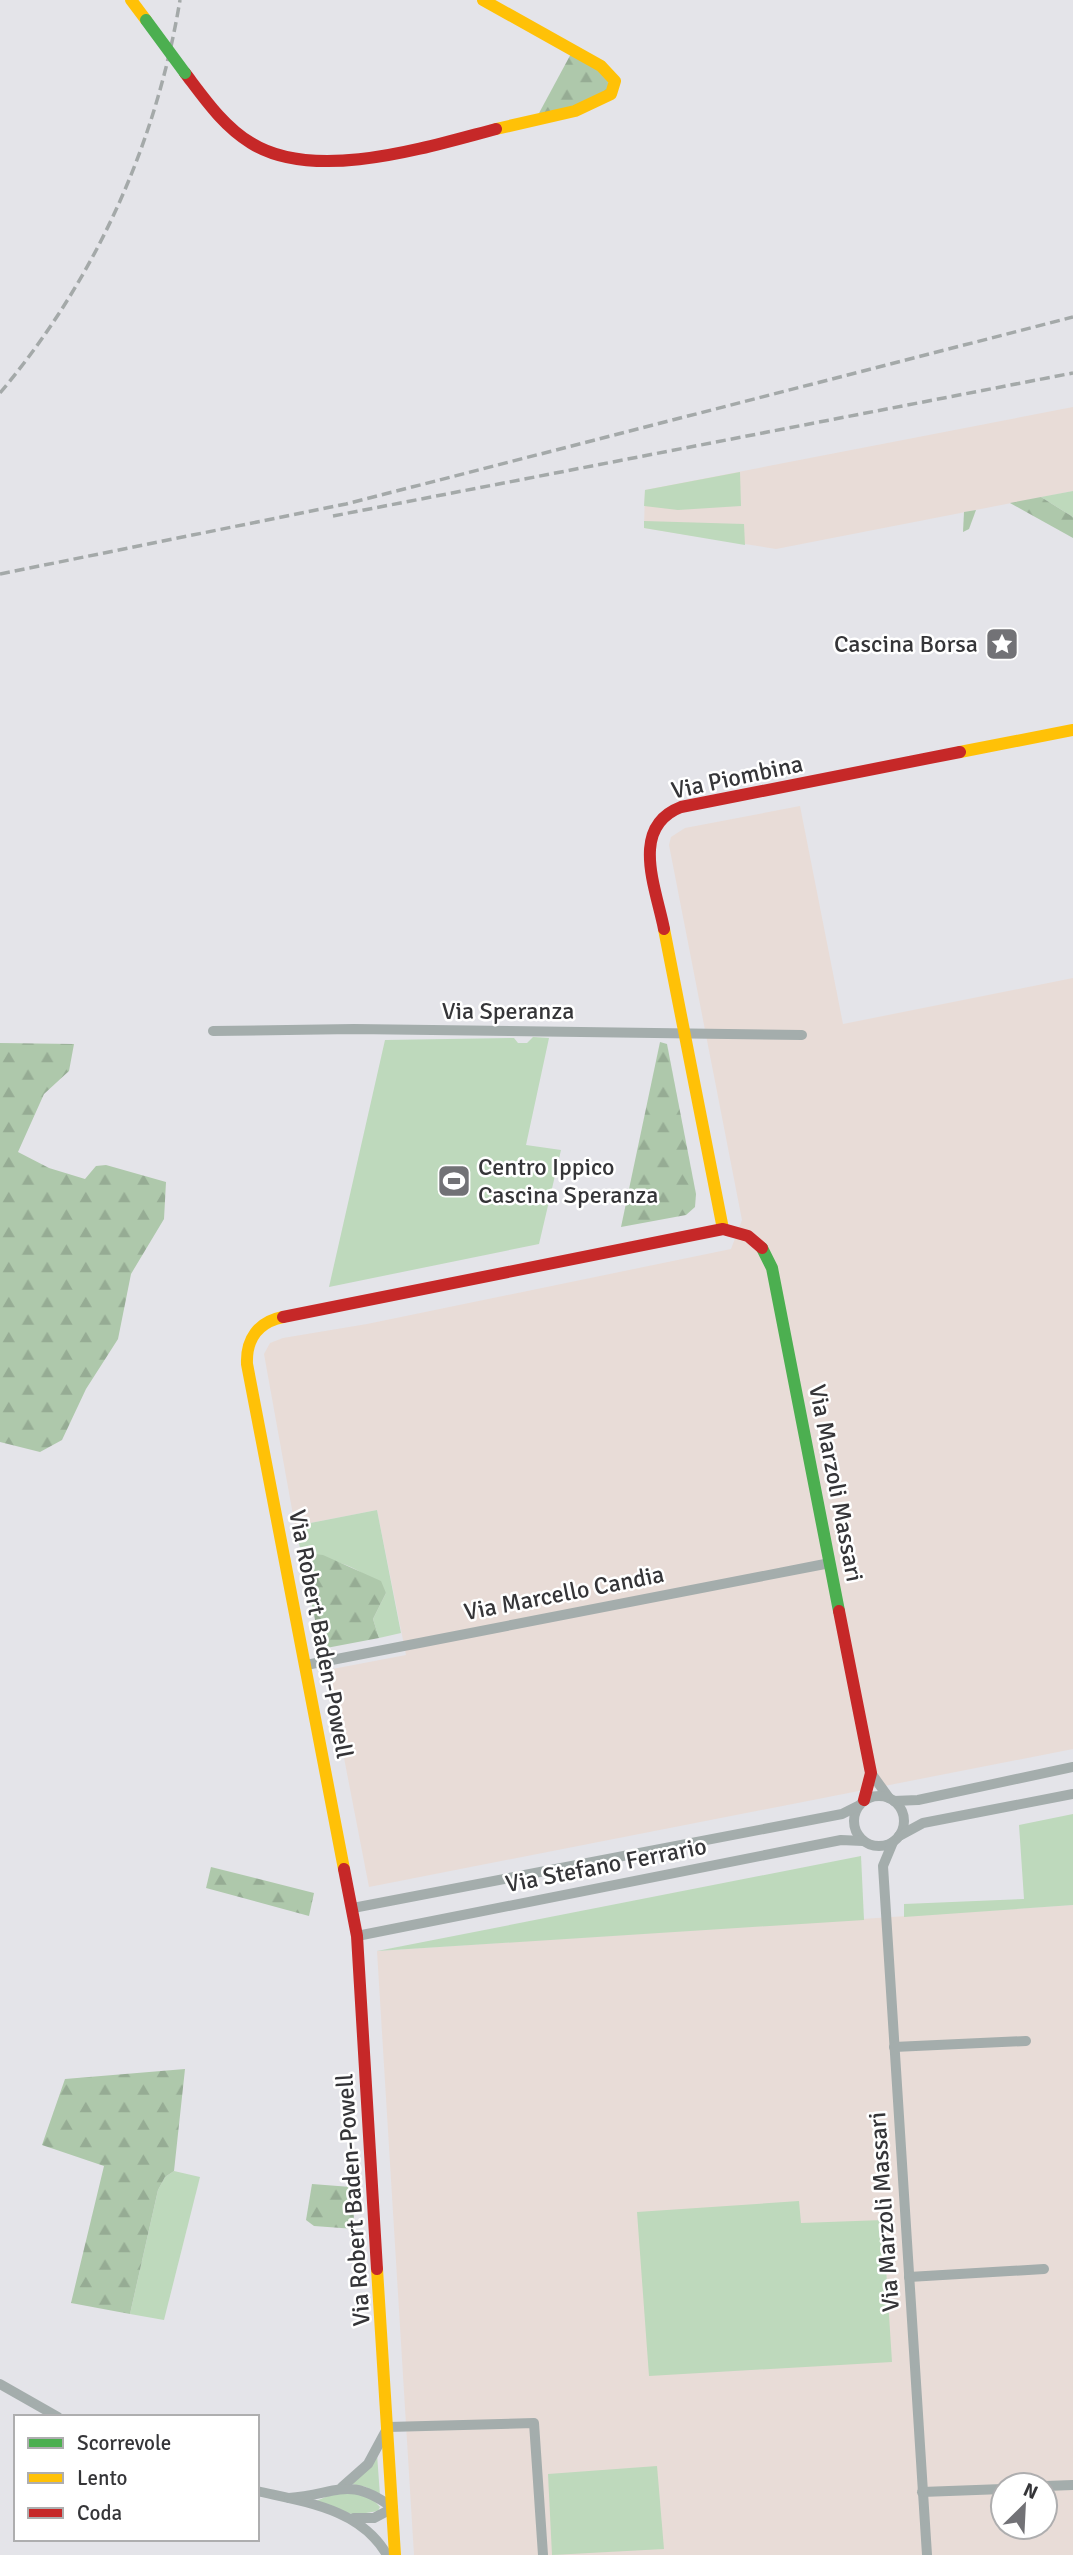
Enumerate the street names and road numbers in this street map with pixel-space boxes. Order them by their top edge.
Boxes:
street label: Via Piombina [668,748,806,806]
street label: Via Speranza [442,996,574,1026]
street label: Via Marzoli Massari [802,1382,870,1584]
street label: Via Robert Baden-Powell [282,1507,360,1761]
street label: Via Marcello Candia [461,1559,667,1627]
street label: Via Stefano Ferrario [503,1831,709,1899]
street label: Via Robert Baden-Powell [329,2073,377,2327]
street label: Via Marzoli Massari [862,2111,906,2313]

